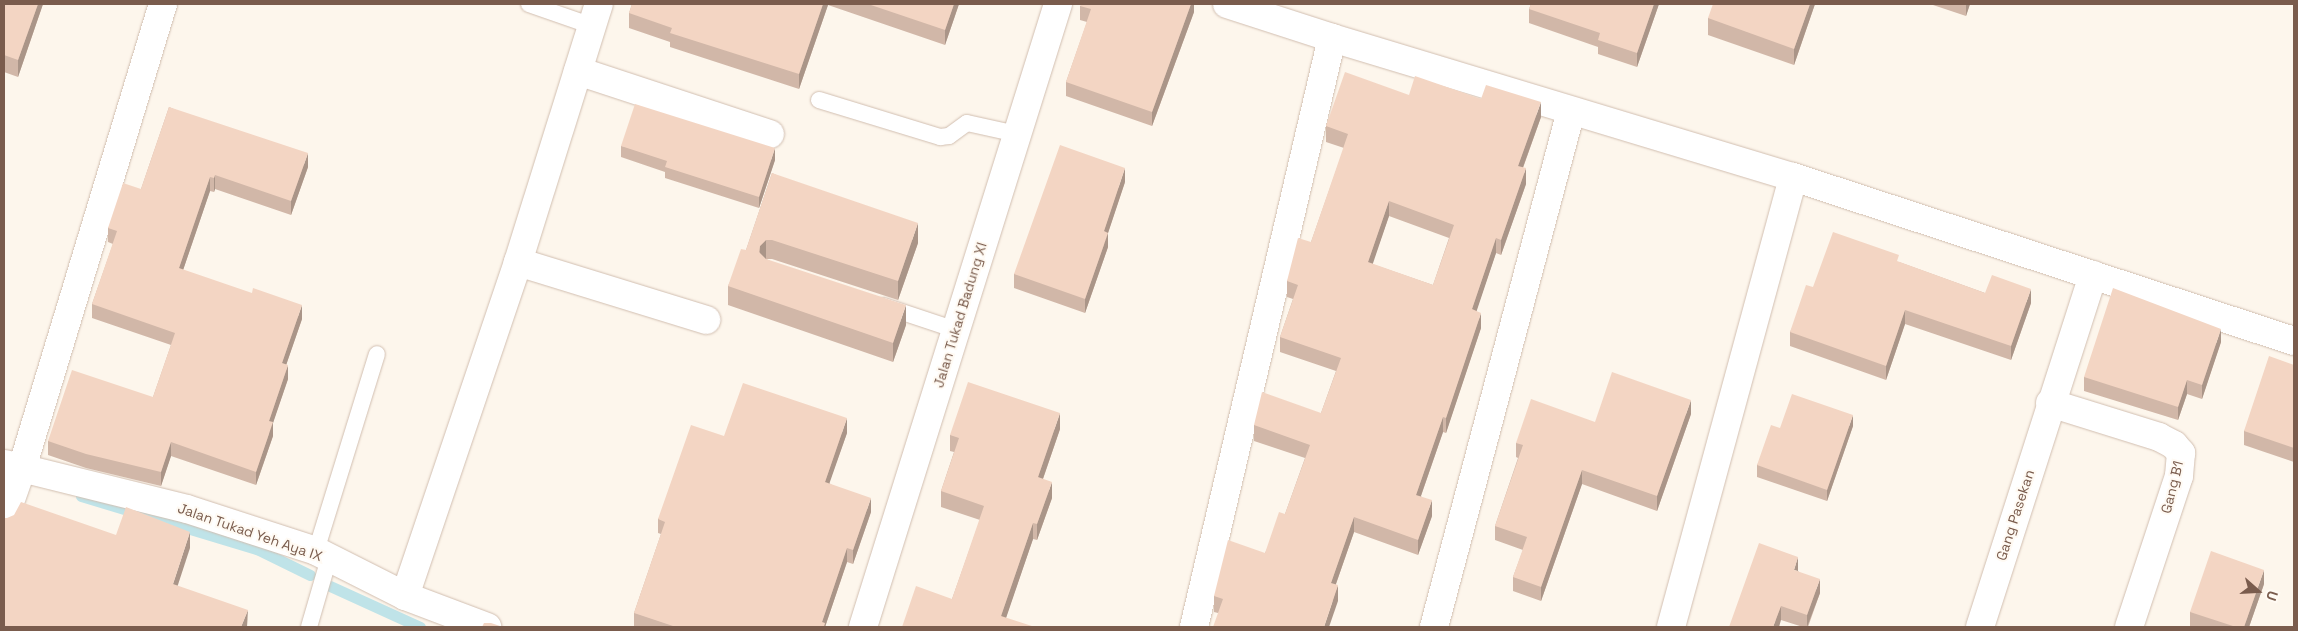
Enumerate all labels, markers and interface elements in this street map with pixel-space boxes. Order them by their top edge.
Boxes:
street label: Jalan Tukad Badung XI [930,240,990,390]
street label: Gang B1 [2157,459,2187,515]
street label: Gang Pasekan [1992,468,2038,562]
street label: Jalan Tukad Yeh Aya IX [175,499,325,565]
north arrow [2233,566,2283,616]
text: U [2262,588,2282,603]

